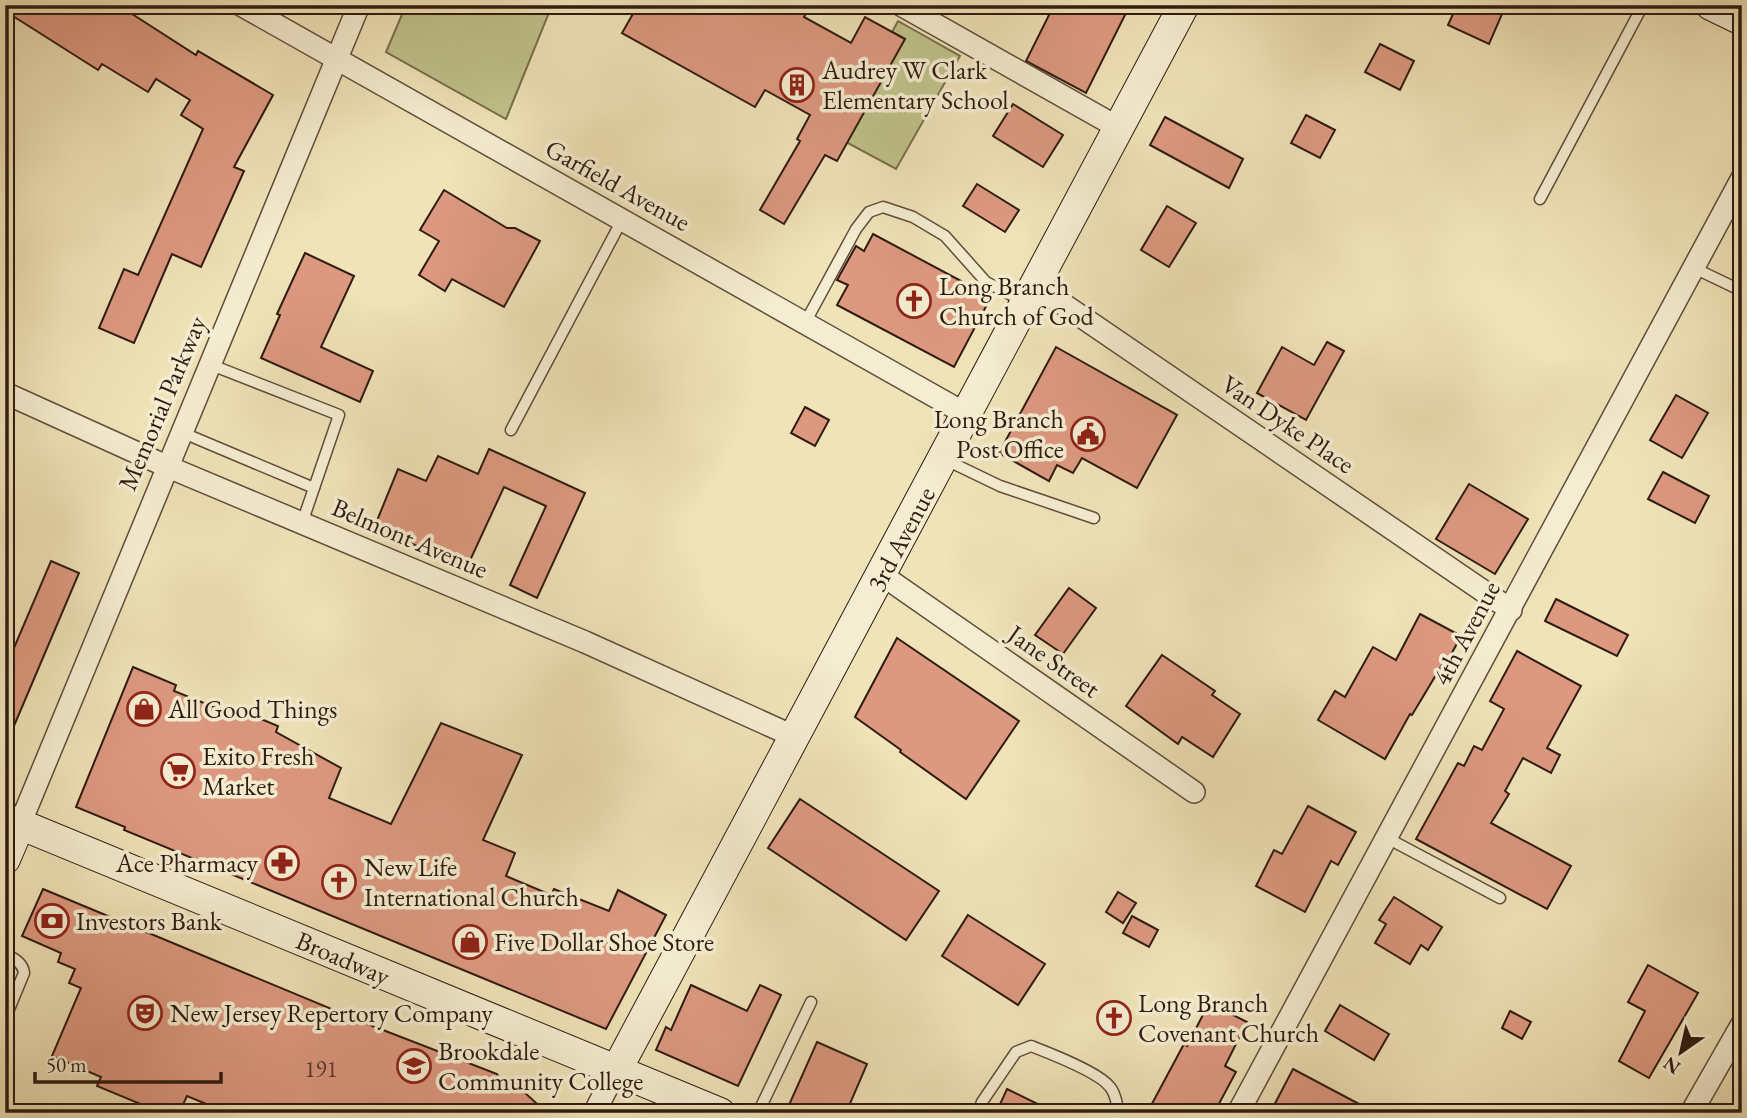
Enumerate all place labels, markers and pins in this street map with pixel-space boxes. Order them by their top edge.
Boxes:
place label: Audrey W Clark Elementary School [821,53,1009,117]
building icon: Audrey W Clark Elementary School [778,66,816,104]
place label: Long Branch Church of God [939,269,1095,333]
church icon: Long Branch Church of God [895,282,933,320]
place label: Long Branch Post Office [934,402,1064,466]
public building icon: Long Branch Post Office [1069,415,1107,453]
shop icon: All Good Things [125,690,163,728]
place label: All Good Things [167,692,337,726]
place label: Exito Fresh Market [202,739,314,803]
supermarket icon: Exito Fresh Market [159,752,197,790]
pharmacy icon: Ace Pharmacy [263,844,301,882]
place label: Ace Pharmacy [115,846,259,880]
place label: New Life International Church [364,850,579,914]
church icon: New Life International Church [320,863,358,901]
bank icon: Investors Bank [33,902,71,940]
place label: Investors Bank [76,904,223,938]
shop icon: Five Dollar Shoe Store [451,923,489,961]
place label: Five Dollar Shoe Store [494,925,714,959]
place label: Long Branch Covenant Church [1138,986,1319,1050]
theatre icon: New Jersey Repertory Company [126,994,164,1032]
place label: New Jersey Repertory Company [170,996,493,1030]
church icon: Long Branch Covenant Church [1095,999,1133,1037]
place label: Brookdale Community College [438,1034,643,1098]
school or university icon: Brookdale Community College [395,1047,433,1085]

